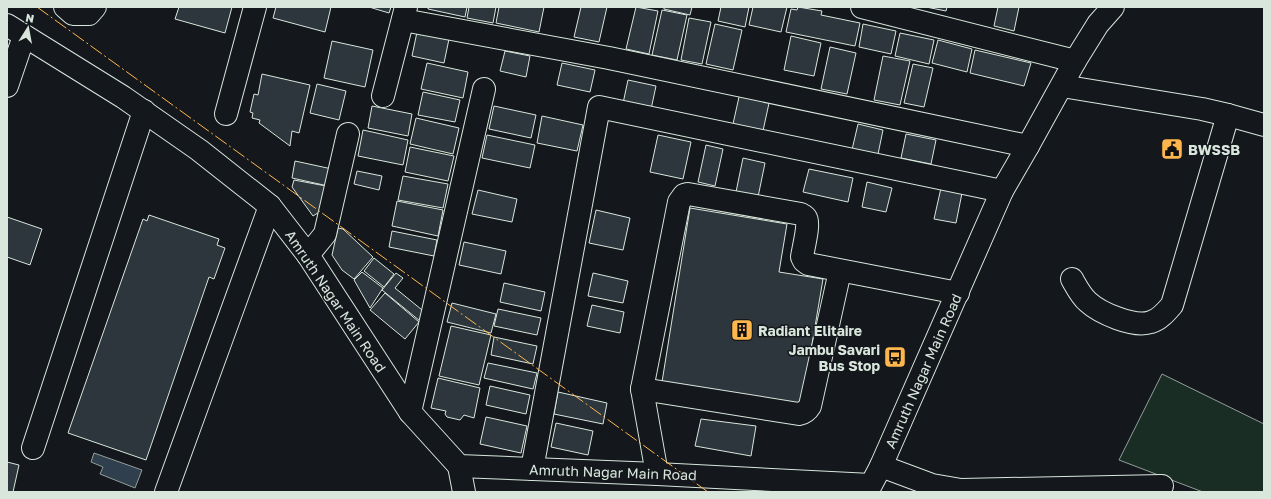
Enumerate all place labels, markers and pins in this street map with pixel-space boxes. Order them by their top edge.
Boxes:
public building icon: BWSSB [1159,136,1185,162]
place label: BWSSB [1188,141,1240,158]
building icon: Radiant Elitaire [729,317,755,343]
place label: Radiant Elitaire [758,322,862,339]
place label: Jambu Savari Bus Stop [789,341,880,374]
bus stop icon: Jambu Savari Bus Stop [882,344,908,370]

